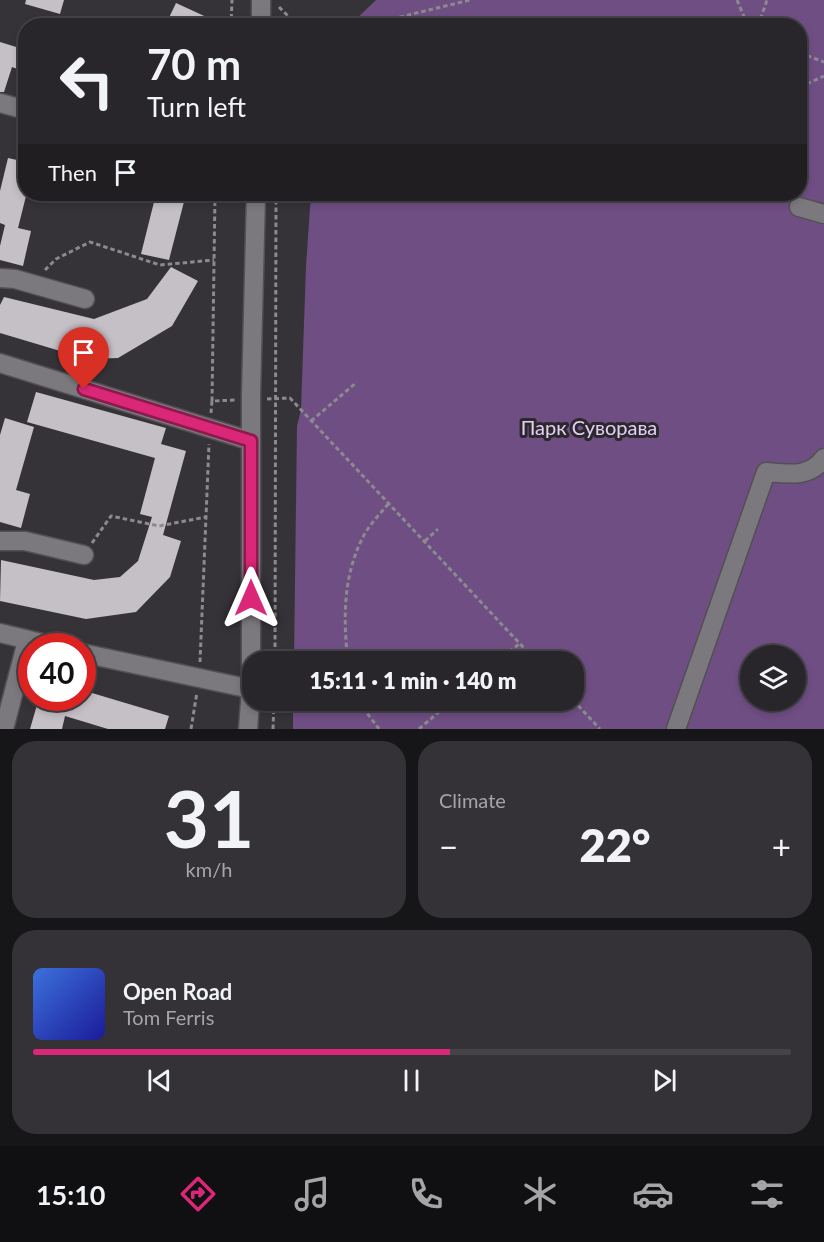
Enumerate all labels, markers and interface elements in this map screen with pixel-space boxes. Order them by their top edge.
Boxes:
text: 70 m [147,39,241,89]
icon: left [48,42,126,120]
text: Turn left [147,90,246,123]
icon: arrive [109,156,142,189]
text: Then [48,159,97,186]
pin [58,327,109,389]
icon: arrive [67,336,100,369]
park label: Парк Суворава [521,415,657,439]
position arrow [219,566,283,630]
speed limit sign: 40 [18,633,96,711]
map controls [740,645,806,711]
button: layers [740,645,806,711]
text: 15:11 · 1 min · 140 m [310,667,516,694]
text: 31 [164,771,254,865]
text: Climate [439,788,506,812]
text: 22° [580,818,650,872]
text: − [439,826,458,866]
text: + [772,826,791,866]
text: km/h [186,857,232,881]
text: Open Road [123,978,232,1005]
text: Tom Ferris [123,1005,214,1029]
icon: previous [143,1064,176,1097]
icon: pause [395,1064,428,1097]
icon: next [648,1064,681,1097]
icon: directions [177,1173,219,1215]
icon: music [291,1173,333,1215]
icon: phone [405,1173,447,1215]
icon: climate [519,1173,561,1215]
icon: car [632,1173,674,1215]
icon: filters [746,1173,788,1215]
text: 15:10 [36,1178,105,1211]

